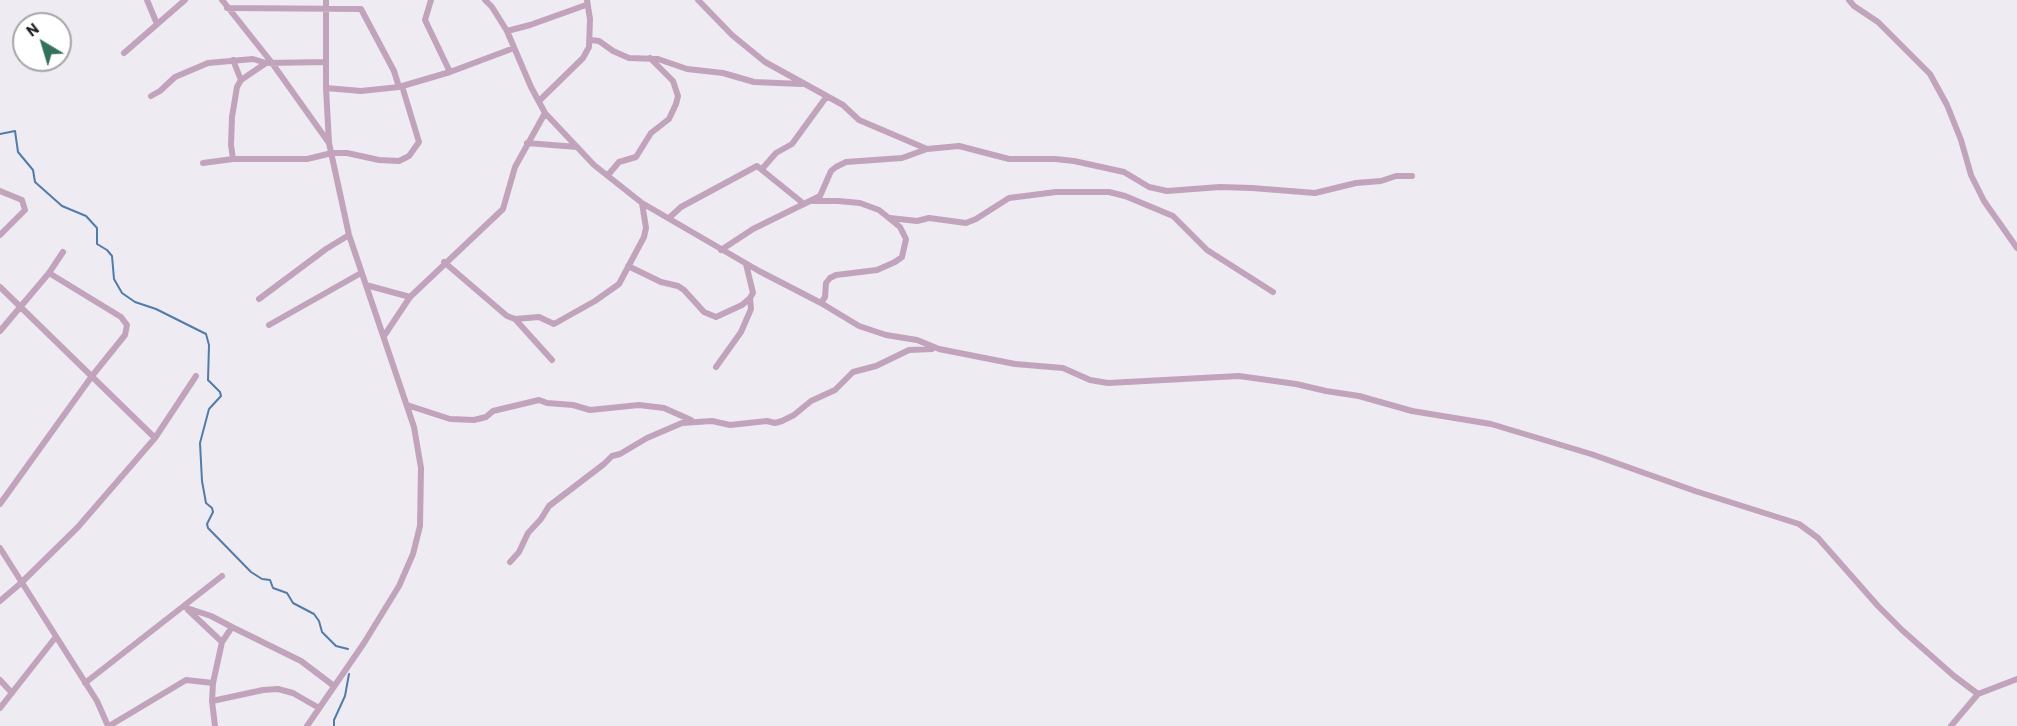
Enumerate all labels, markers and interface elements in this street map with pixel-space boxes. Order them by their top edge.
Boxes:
north arrow [12,12,72,72]
text: N [22,18,42,40]

